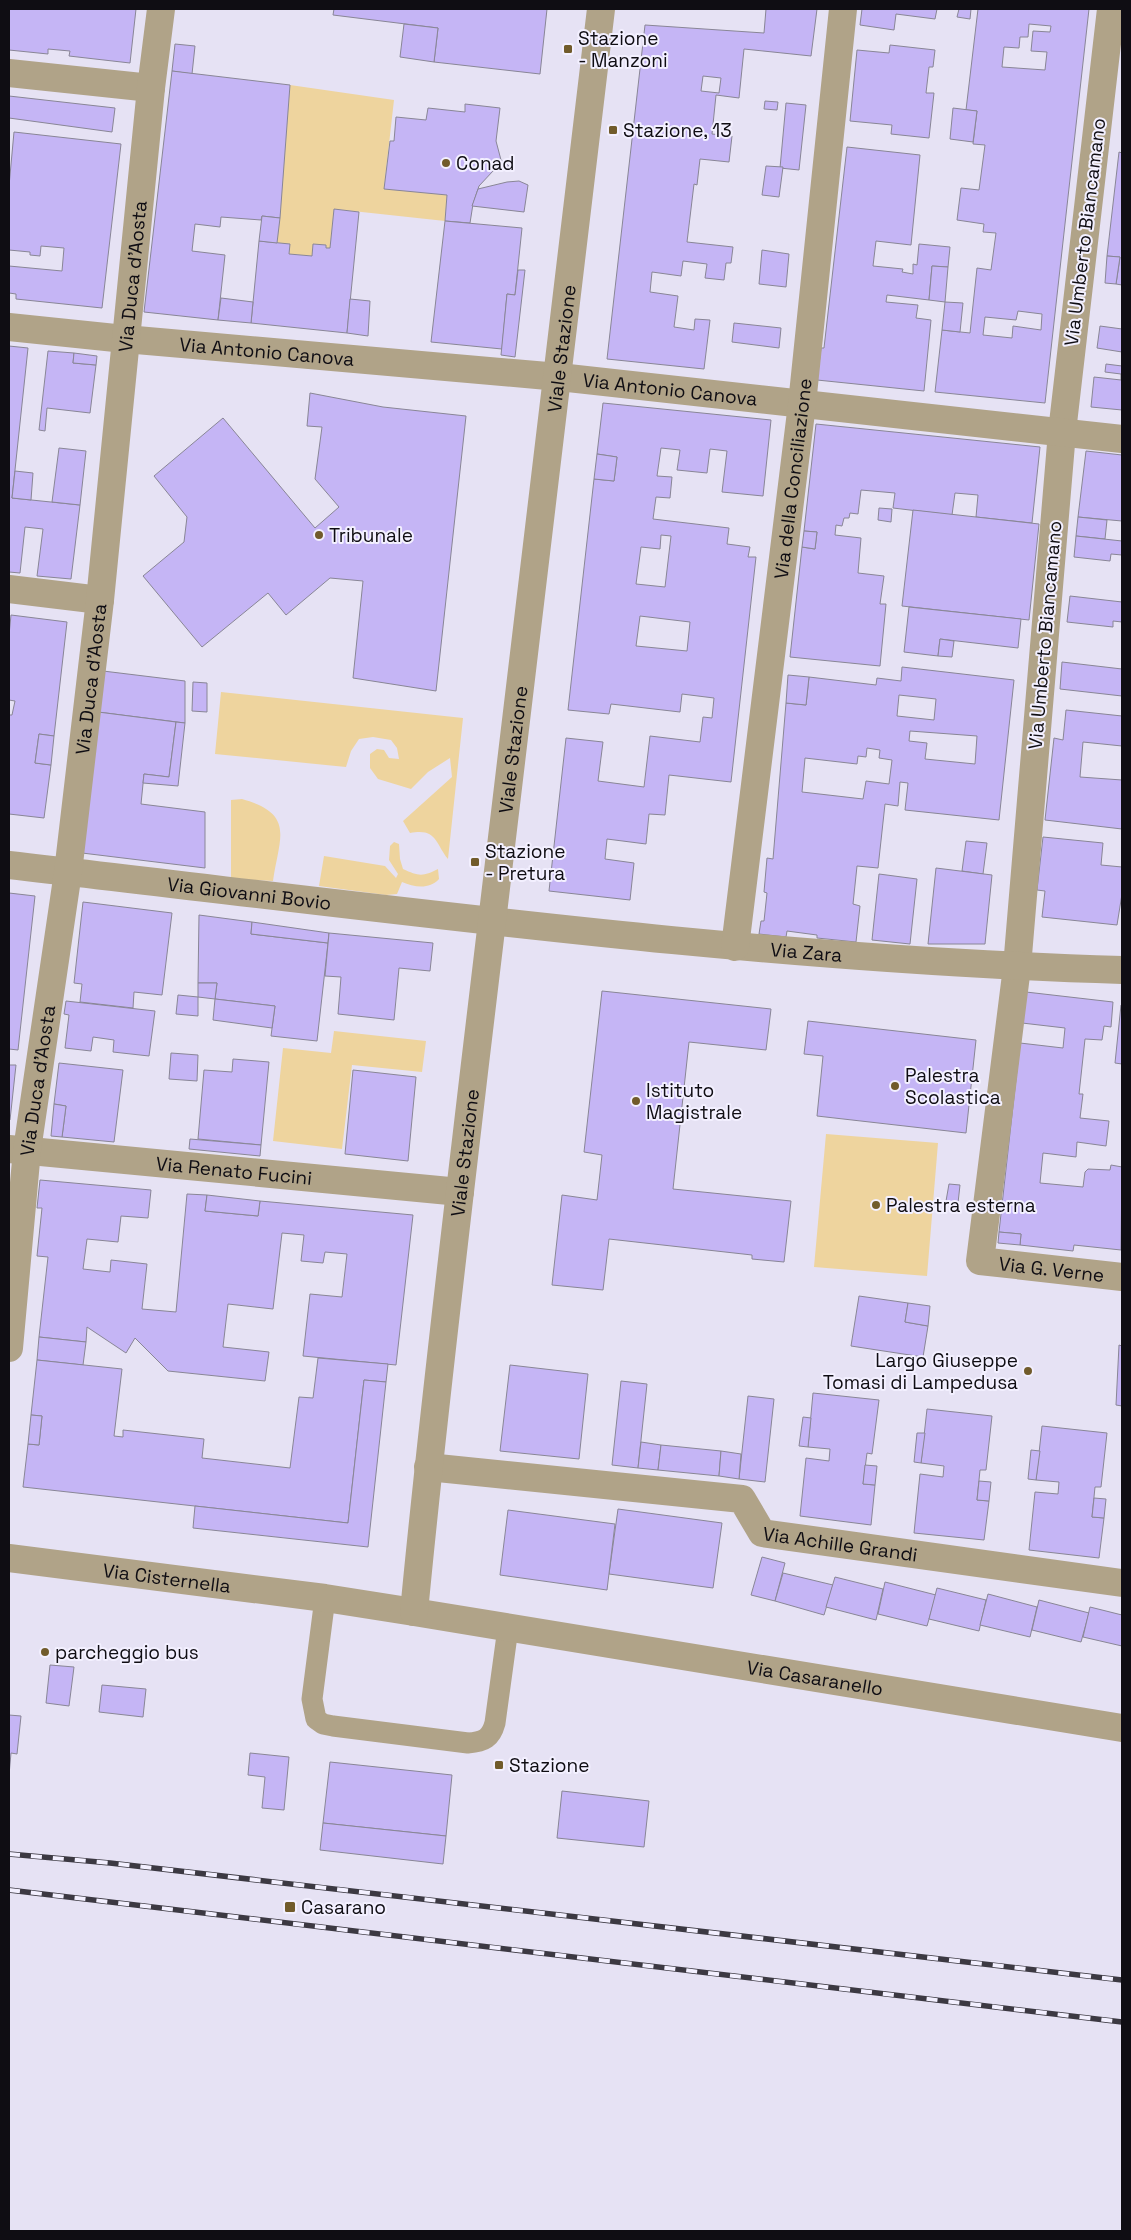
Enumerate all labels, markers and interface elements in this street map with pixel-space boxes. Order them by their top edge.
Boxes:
place label: Stazione - Manzoni [578,26,668,73]
marker: Stazione - Manzoni [562,43,574,55]
street label: Via Umberto Biancamano [1059,117,1111,347]
place label: Stazione, 13 [623,118,732,143]
marker: Stazione, 13 [607,124,619,136]
place label: Conad [456,151,515,176]
marker: Conad [440,157,452,169]
street label: Via Duca d'Aosta [112,199,152,353]
street label: Viale Stazione [541,283,581,414]
street label: Via Antonio Canova [178,331,355,372]
street label: Via Antonio Canova [581,367,759,411]
street label: Via della Conciliazione [768,377,817,580]
street label: Via Umberto Biancamano [1023,520,1067,750]
place label: Tribunale [329,523,413,548]
marker: Tribunale [313,529,325,541]
street label: Via Duca d'Aosta [69,602,112,756]
street label: Viale Stazione [493,684,533,815]
place label: Stazione - Pretura [485,839,565,886]
marker: Stazione - Pretura [469,856,481,868]
street label: Via Giovanni Bovio [166,871,333,915]
street label: Via Zara [769,937,843,967]
street label: Via Duca d'Aosta [14,1003,61,1157]
place label: Palestra Scolastica [905,1063,1001,1110]
place label: Istituto Magistrale [646,1078,742,1125]
marker: Palestra Scolastica [889,1080,901,1092]
street label: Viale Stazione [445,1087,484,1218]
marker: Istituto Magistrale [630,1095,642,1107]
street label: Via Renato Fucini [155,1151,313,1190]
place label: Palestra esterna [886,1193,1036,1218]
marker: Palestra esterna [870,1199,882,1211]
street label: Via G. Verne [997,1251,1106,1287]
place label: Largo Giuseppe Tomasi di Lampedusa [823,1348,1018,1395]
marker: Largo Giuseppe Tomasi di Lampedusa [1022,1365,1034,1377]
street label: Via Achille Grandi [761,1521,919,1567]
street label: Via Cisternella [101,1557,232,1598]
place label: parcheggio bus [55,1640,199,1665]
marker: parcheggio bus [39,1646,51,1658]
street label: Via Casaranello [745,1654,885,1701]
place label: Stazione [509,1753,589,1778]
marker: Stazione [493,1759,505,1771]
place label: Casarano [301,1895,386,1920]
marker: Casarano [283,1900,297,1914]

